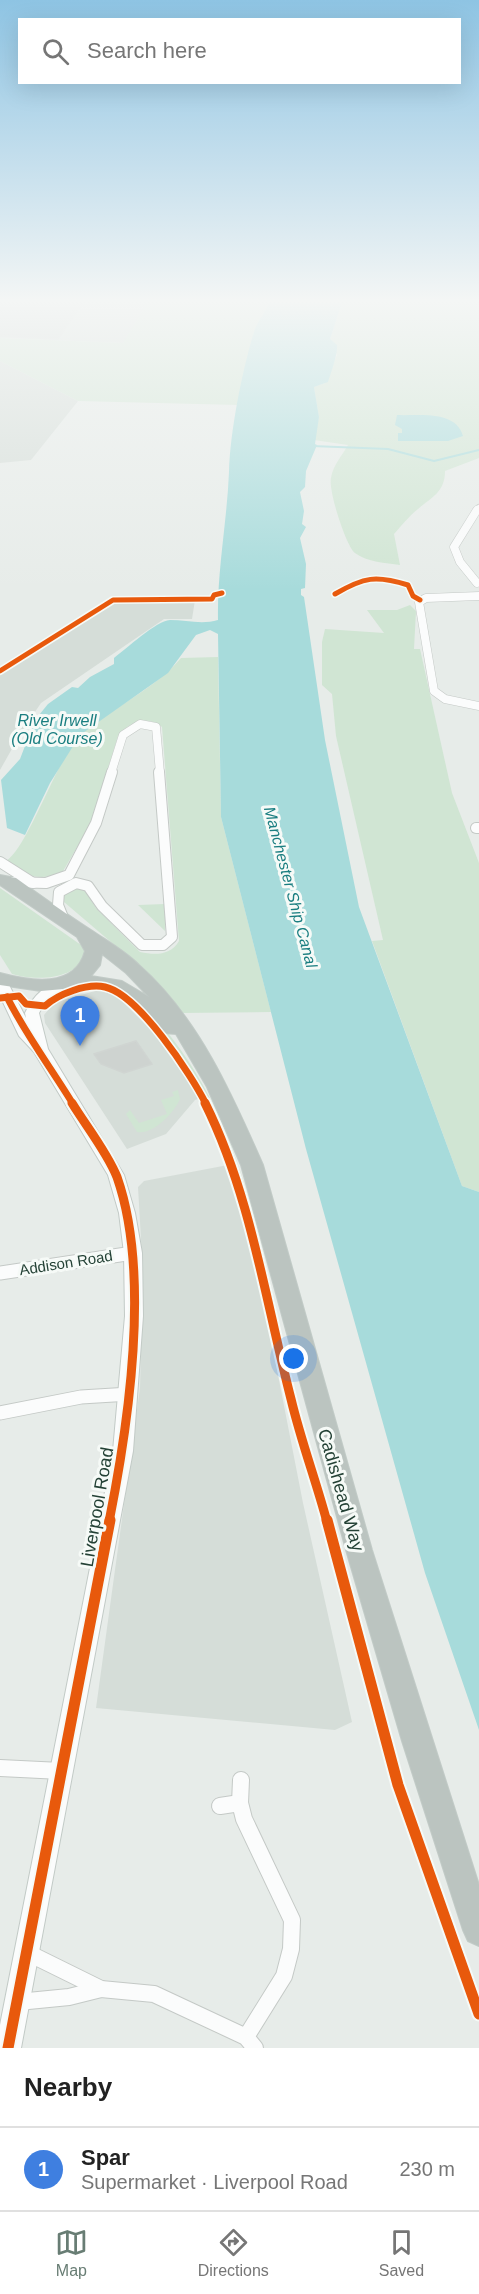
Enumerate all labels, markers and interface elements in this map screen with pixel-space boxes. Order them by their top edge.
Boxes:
search box [18,18,461,84]
icon: search [39,35,72,68]
text: Search here [87,38,207,63]
water label: River Irwell (Old Course) [11,712,103,747]
water label: Manchester Ship Canal [261,805,320,970]
pin: 1 [60,996,100,1046]
street label: Addison Road [18,1247,114,1278]
your location [279,1344,308,1373]
street label: Cadishead Way [314,1426,368,1554]
street label: Liverpool Road [77,1446,117,1568]
text: Nearby [24,2072,112,2102]
text: Spar [81,2145,130,2170]
text: 1 [38,2158,49,2180]
text: 230 m [399,2158,455,2180]
text: Supermarket · Liverpool Road [81,2171,348,2193]
tab: Map [55,2226,88,2280]
tab: Directions [198,2226,269,2280]
tab: Saved [379,2226,424,2280]

